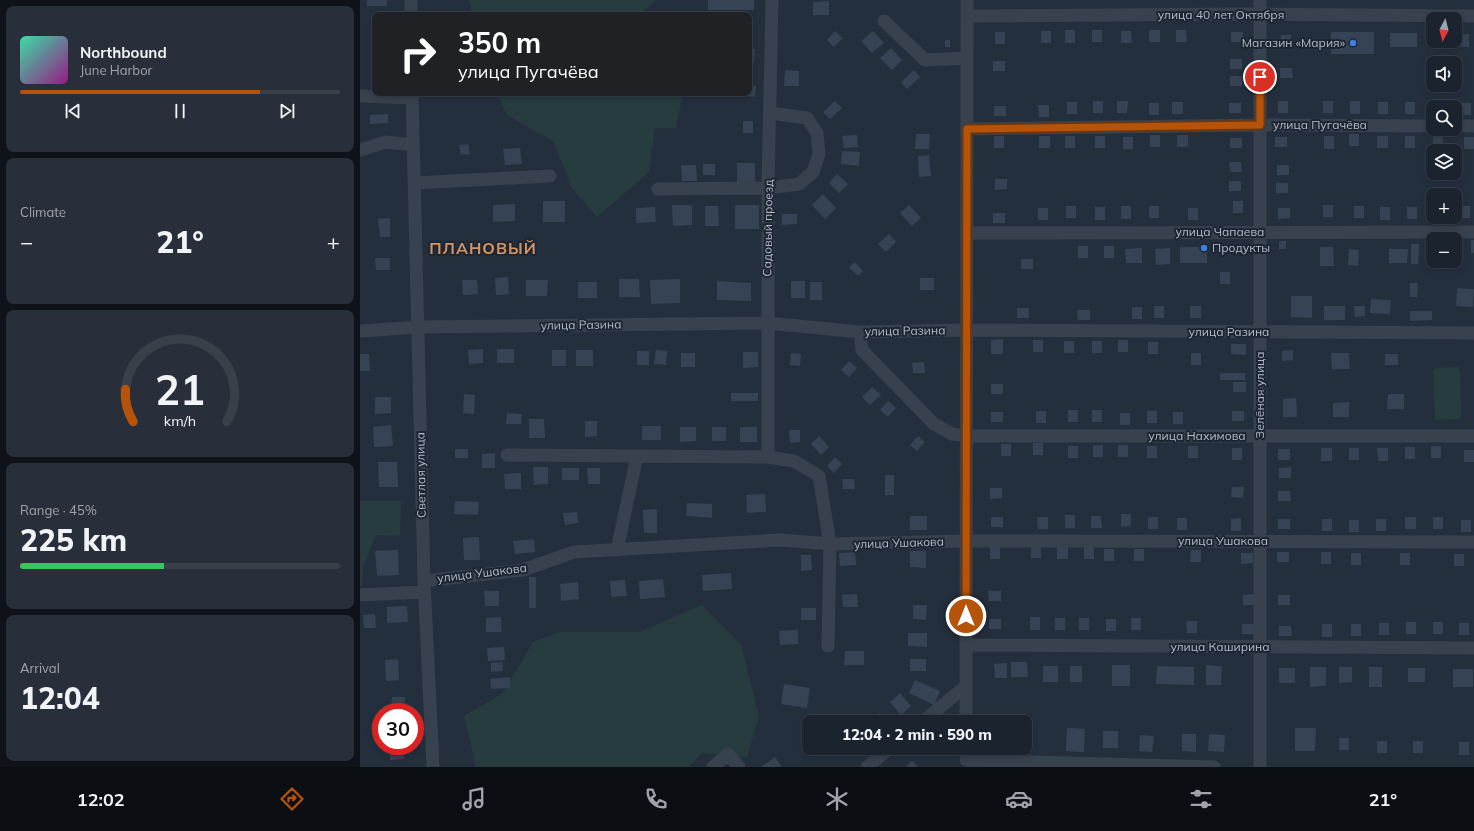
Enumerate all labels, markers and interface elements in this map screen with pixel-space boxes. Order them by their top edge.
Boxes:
street label: улица 40 лет Октября [1158,7,1284,22]
north arrow [1426,12,1462,48]
map controls [1426,12,1462,268]
text: 350 m [458,25,541,60]
icon: right [392,28,444,80]
place label: Магазин «Мария» [1242,35,1346,50]
marker: Магазин «Мария» [1348,38,1358,48]
text: Northbound [80,43,167,62]
button: sound [1426,56,1462,92]
text: улица Пугачёва [458,60,599,83]
pin [1243,60,1277,94]
text: June Harbor [80,62,152,78]
icon: arrive [1249,66,1271,88]
icon: previous [62,100,84,122]
icon: pause [169,100,191,122]
icon: next [276,100,298,122]
button: search [1426,100,1462,136]
street label: улица Пугачёва [1273,117,1367,132]
button: layers [1426,144,1462,180]
street label: Садовый проезд [759,179,776,277]
button: + [1426,188,1462,224]
text: Climate [20,204,66,220]
text: 21° [156,223,204,261]
street label: улица Чапаева [1176,224,1264,239]
text: − [20,228,33,256]
text: + [327,228,340,256]
button: − [1426,232,1462,268]
district label: ПЛАНОВЫЙ [429,238,537,258]
place label: Продукты [1212,240,1270,255]
marker: Продукты [1199,243,1209,253]
street label: улица Разина [540,316,622,333]
street label: улица Разина [864,322,946,339]
street label: улица Разина [1189,324,1269,339]
street label: Зелёная улица [1252,351,1267,439]
text: 21 [155,362,205,414]
text: km/h [164,411,196,429]
street label: улица Нахимова [1148,428,1246,443]
street label: Светлая улица [412,432,429,518]
text: Range · 45% [20,502,97,518]
text: 225 km [20,521,127,559]
street label: улица Ушакова [854,533,944,552]
street label: улица Ушакова [1178,533,1268,548]
street label: улица Ушакова [436,560,528,585]
position arrow [945,595,987,637]
street label: улица Каширина [1170,639,1270,654]
text: Arrival [20,660,60,676]
text: 12:04 [20,679,100,717]
speed limit sign: 30 [372,703,424,755]
text: 12:04 · 2 min · 590 m [842,725,992,744]
icon: directions [278,785,306,813]
icon: music [460,785,488,813]
icon: phone [642,785,670,813]
icon: climate [823,785,851,813]
icon: car [1005,785,1033,813]
icon: filters [1187,785,1215,813]
text: 12:02 [77,788,125,811]
text: 21° [1369,788,1397,811]

